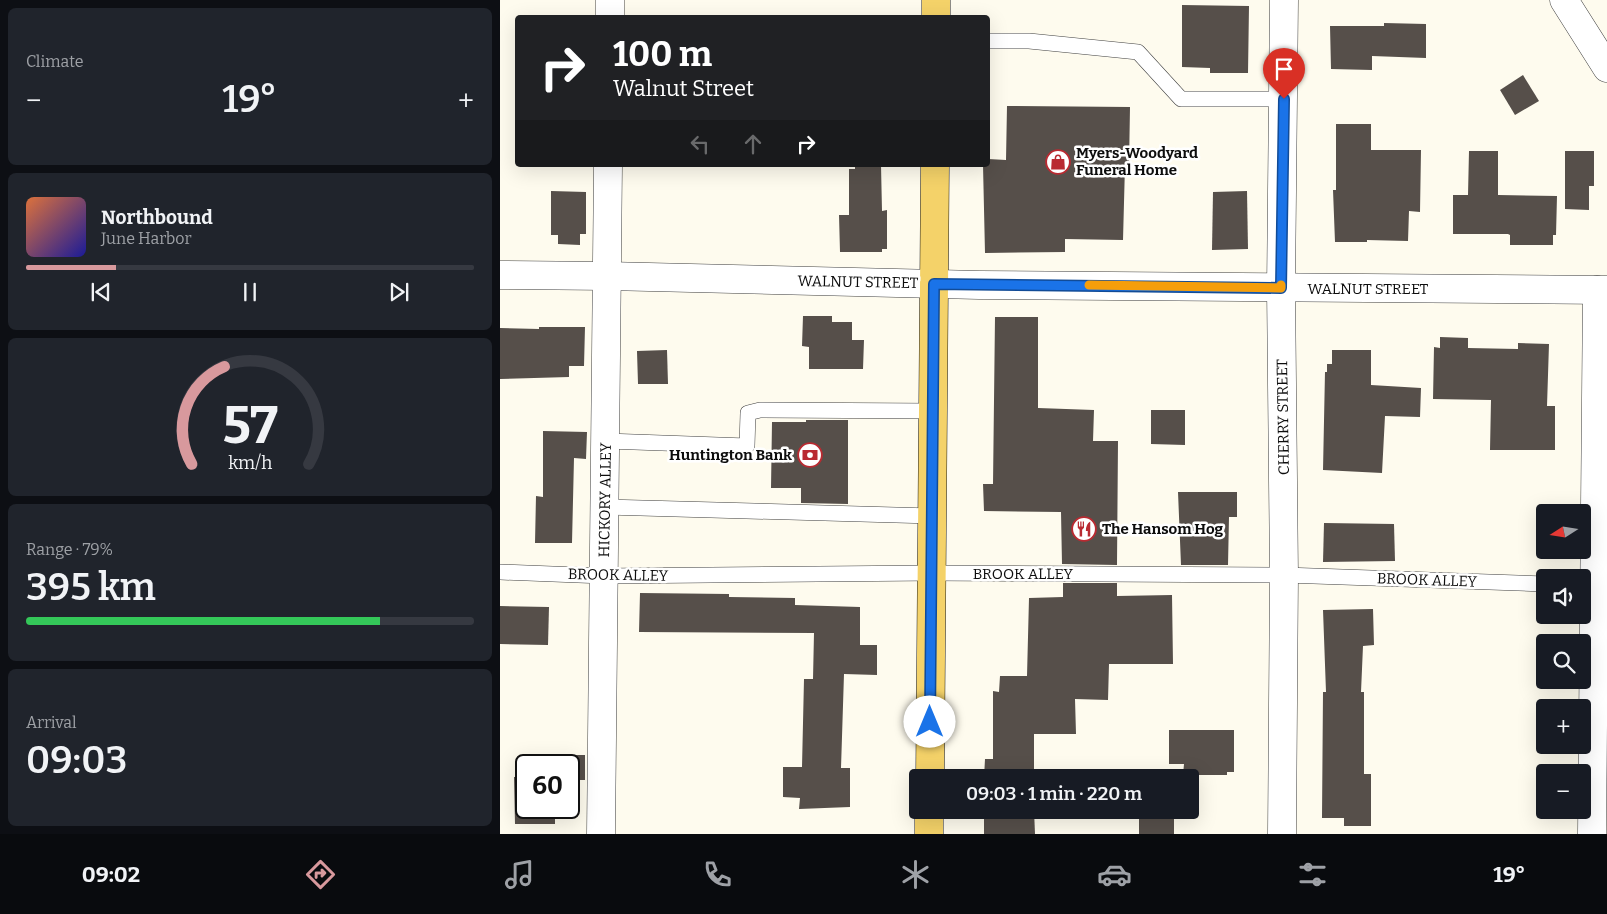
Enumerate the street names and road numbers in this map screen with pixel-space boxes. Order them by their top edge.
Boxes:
street label: WALNUT STREET [797,272,919,292]
street label: WALNUT STREET [1308,280,1429,298]
street label: CHERRY STREET [1273,359,1293,475]
street label: HICKORY ALLEY [595,442,615,558]
street label: BROOK ALLEY [568,565,669,585]
street label: BROOK ALLEY [973,565,1074,583]
street label: BROOK ALLEY [1377,569,1478,591]

